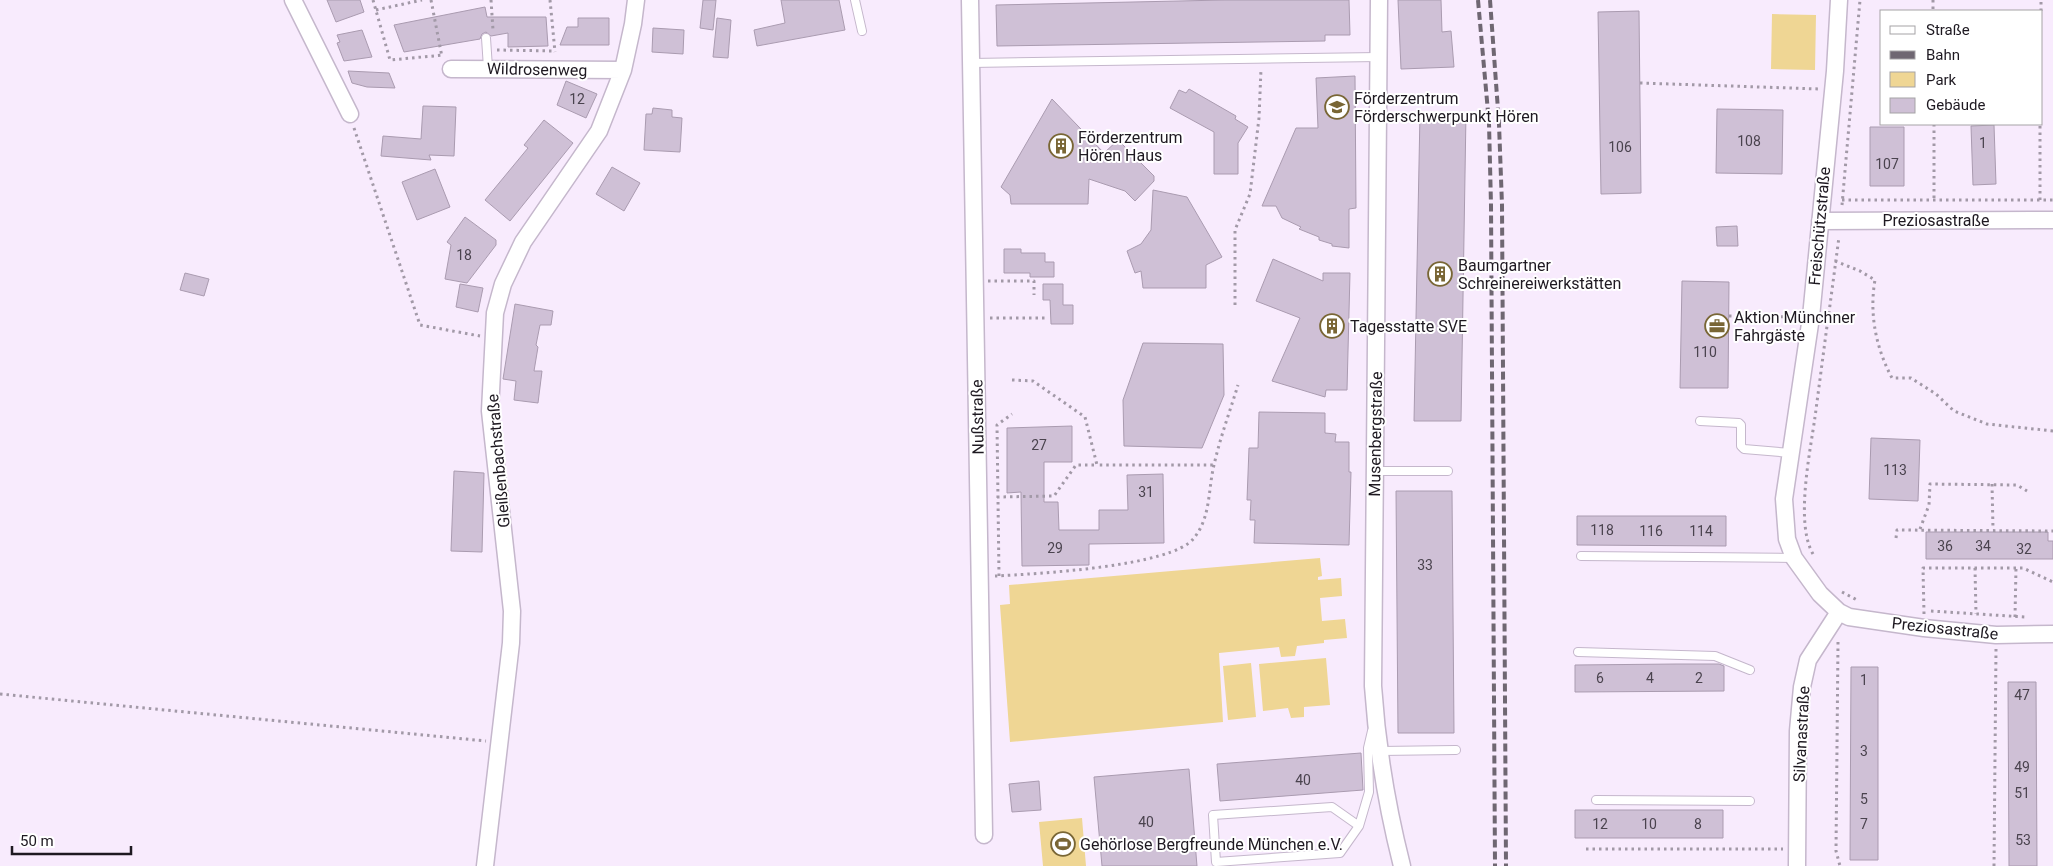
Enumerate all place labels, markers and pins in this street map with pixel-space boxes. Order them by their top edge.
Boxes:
place label: Förderzentrum Förderschwerpunkt Hören [1354,89,1538,126]
school or university icon: Förderzentrum Förderschwerpunkt Hören [1324,94,1350,120]
place label: Förderzentrum Hören Haus [1078,128,1183,165]
building icon: Förderzentrum Hören Haus [1048,133,1074,159]
place label: Baumgartner Schreinereiwerkstätten [1458,256,1621,293]
building icon: Baumgartner Schreinereiwerkstätten [1427,261,1453,287]
place label: Aktion Münchner Fahrgäste [1734,308,1856,345]
building icon: Tagesstatte SVE [1319,313,1345,339]
office icon: Aktion Münchner Fahrgäste [1704,313,1730,339]
place label: Tagesstatte SVE [1350,317,1467,336]
sports icon: Gehörlose Bergfreunde München e.V. [1050,831,1076,857]
place label: Gehörlose Bergfreunde München e.V. [1080,835,1343,854]

